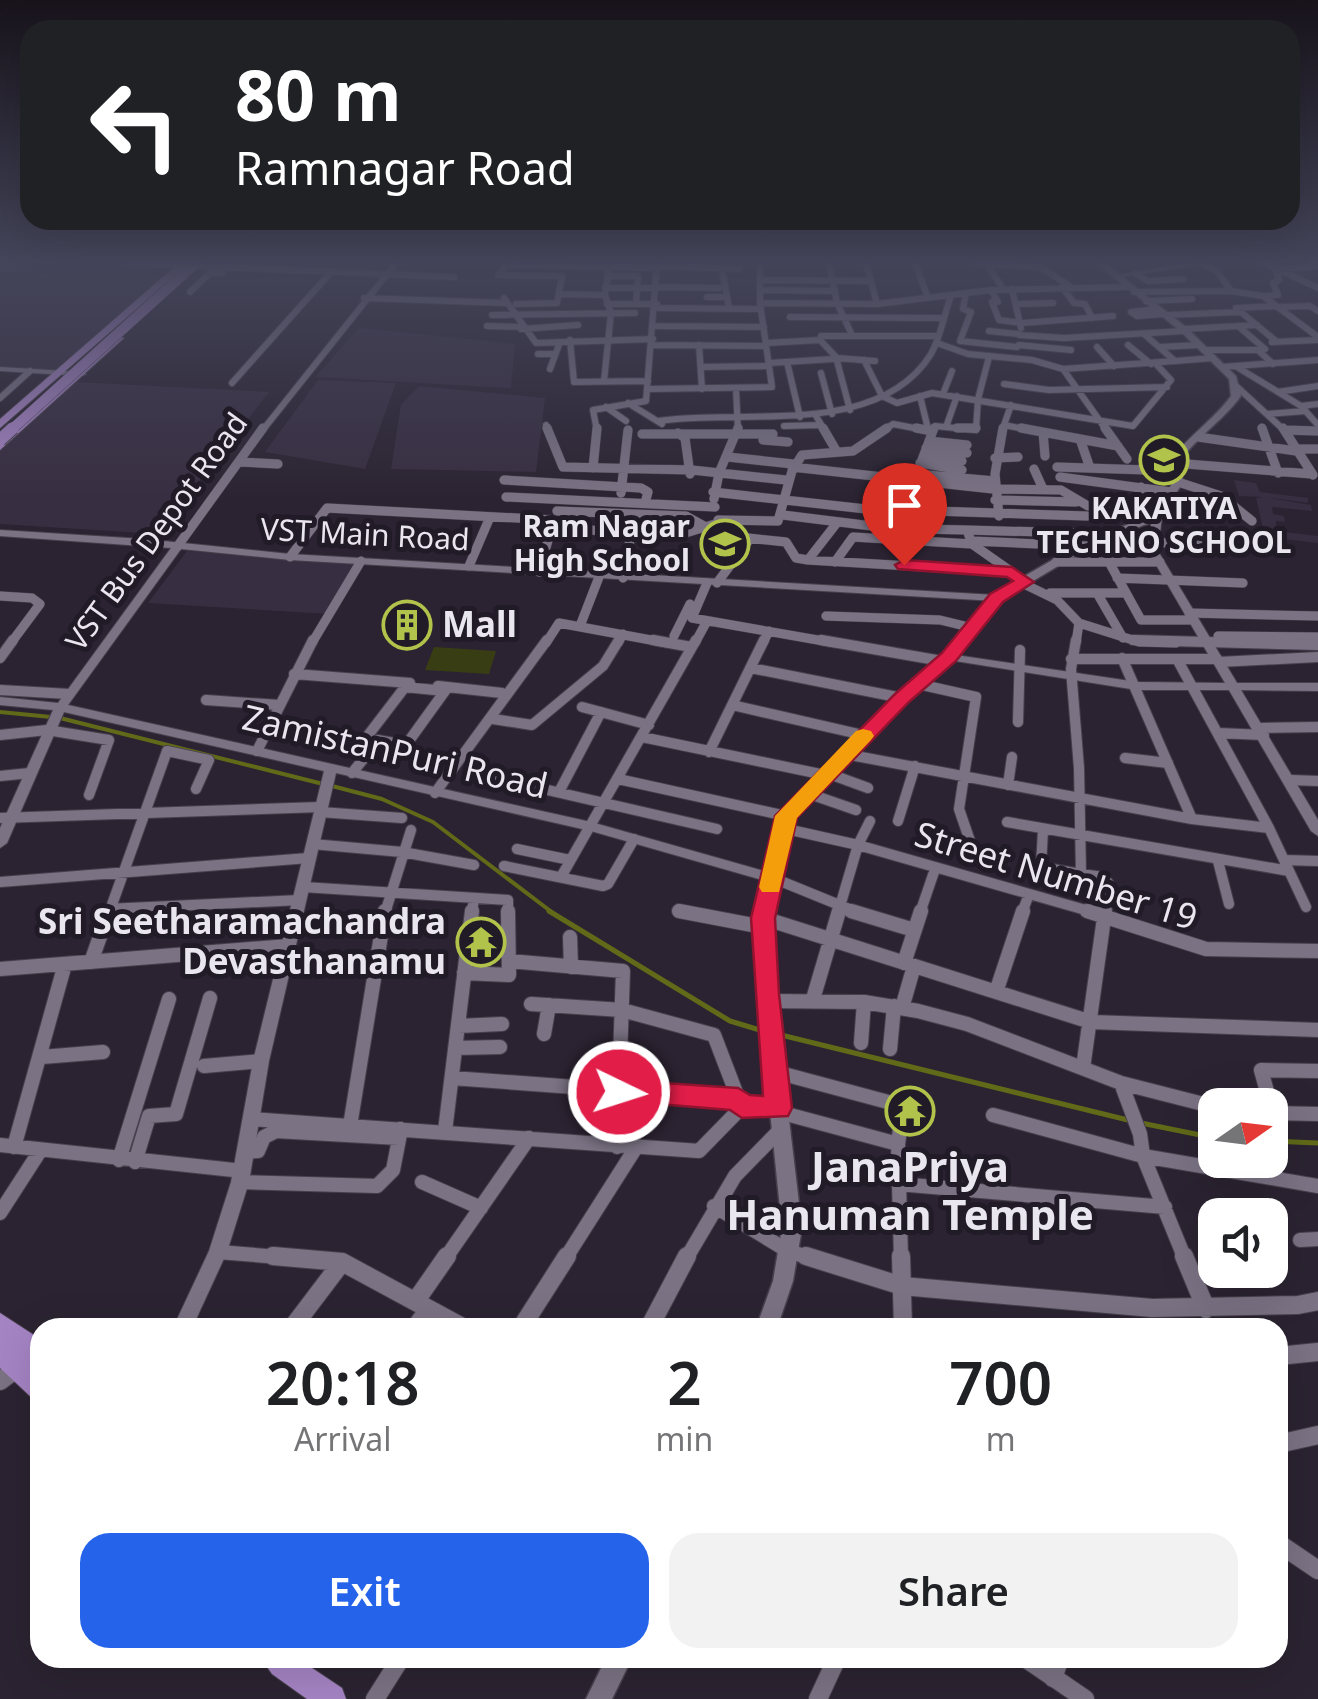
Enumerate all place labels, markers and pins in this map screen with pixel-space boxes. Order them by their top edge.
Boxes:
school or university icon: KAKATIYA TECHNO SCHOOL [1138,434,1190,486]
pin [862,463,947,566]
place label: KAKATIYA TECHNO SCHOOL [1036,487,1292,562]
place label: Ram Nagar High School [514,505,691,580]
school or university icon: Ram Nagar High School [699,518,751,570]
building icon: Mall [381,599,433,651]
place label: Mall [442,600,517,647]
place label: Sri Seetharamachandra Devasthanamu [38,897,446,984]
temple icon: Sri Seetharamachandra Devasthanamu [455,916,507,968]
temple icon: JanaPriya Hanuman Temple [884,1085,936,1137]
place label: JanaPriya Hanuman Temple [726,1137,1094,1242]

